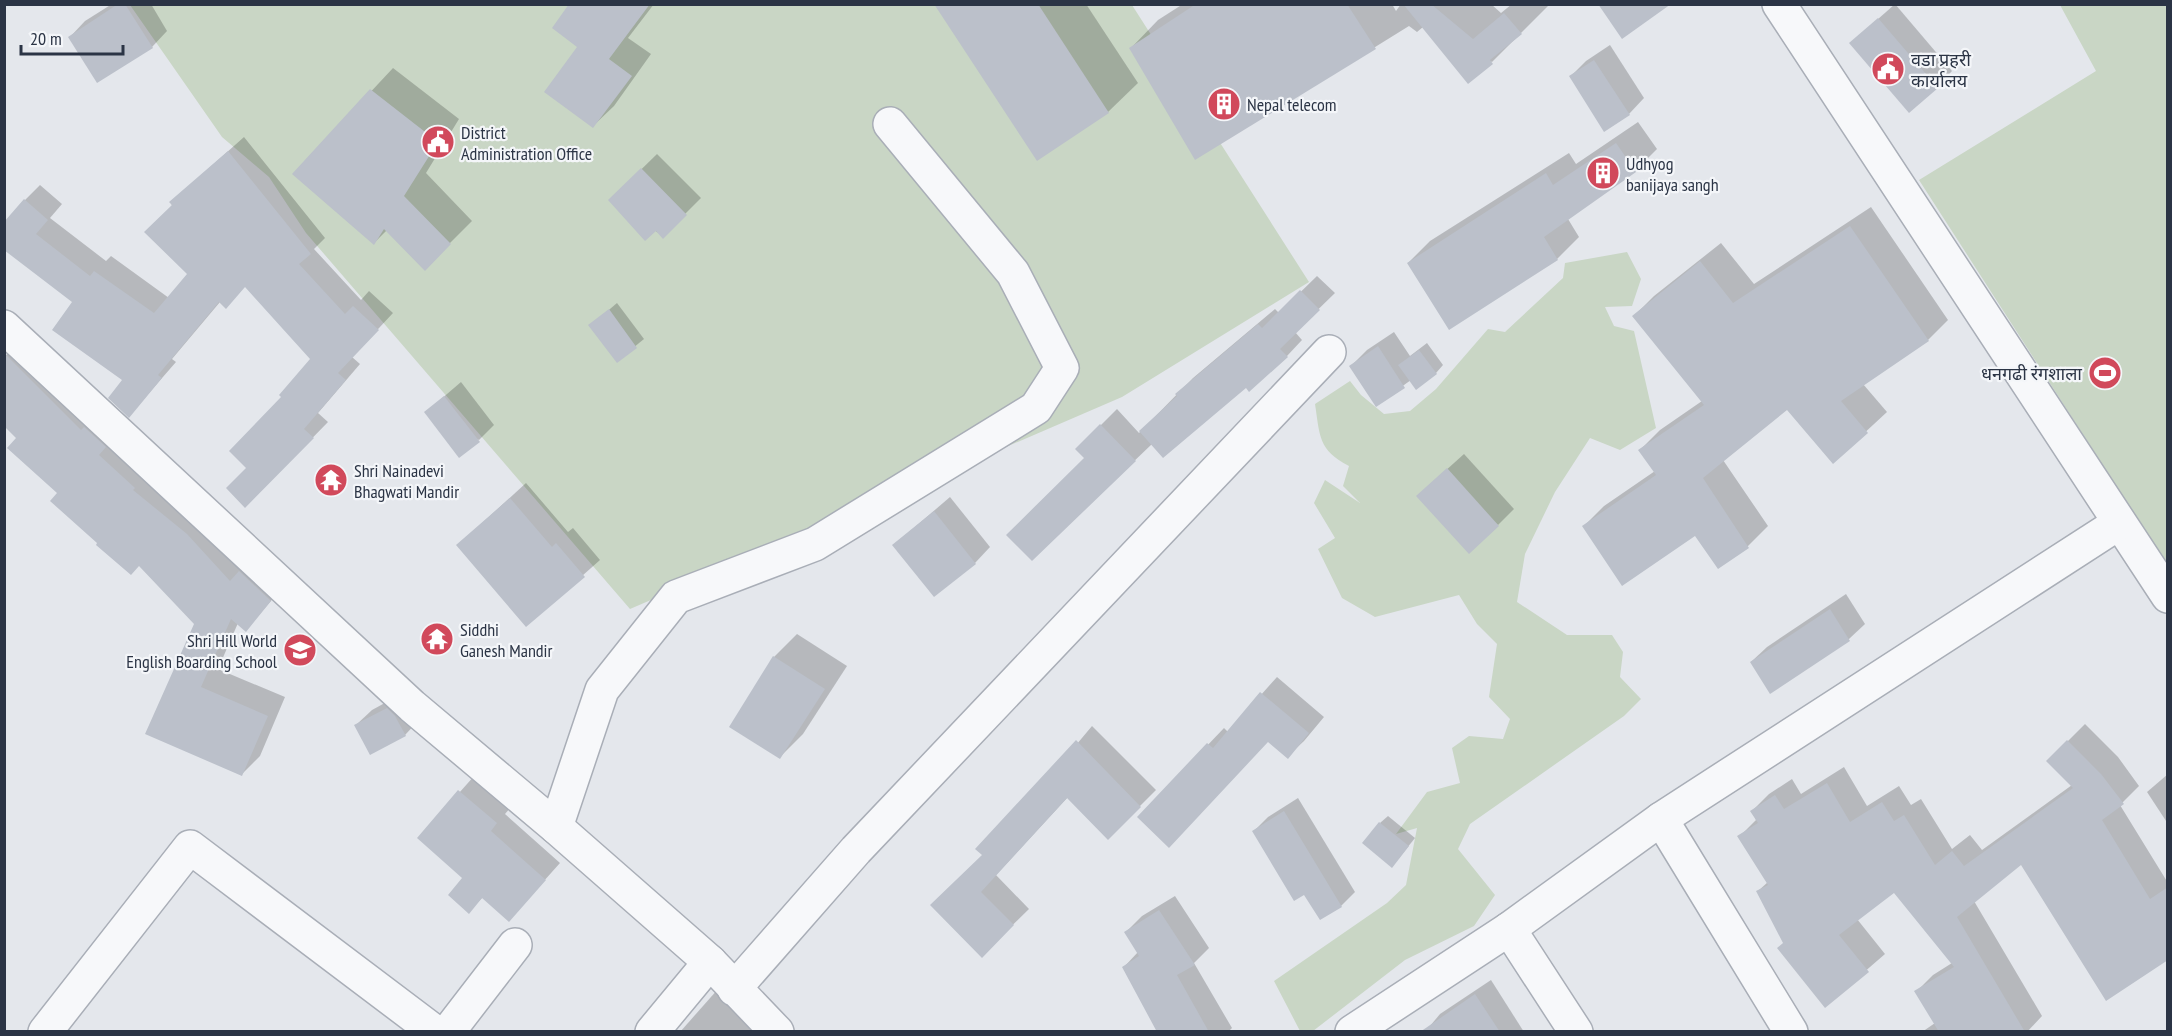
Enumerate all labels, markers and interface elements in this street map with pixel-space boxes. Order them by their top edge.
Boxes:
scale bar [21,18,123,56]
text: 20 m [30,27,62,50]
place label: वडा प्रहरी कार्यालय [1911,48,1971,92]
public building icon: वडा प्रहरी कार्यालय [1870,51,1906,87]
building icon: Nepal telecom [1206,86,1242,122]
place label: Nepal telecom [1247,93,1336,116]
place label: District Administration Office [461,121,592,165]
public building icon: District Administration Office [420,124,456,160]
place label: Udhyog banijaya sangh [1626,152,1719,196]
building icon: Udhyog banijaya sangh [1585,155,1621,191]
sports icon: धनगढी रंगशाला [2087,355,2123,391]
place label: धनगढी रंगशाला [1981,362,2082,385]
place label: Shri Nainadevi Bhagwati Mandir [354,459,459,503]
temple icon: Shri Nainadevi Bhagwati Mandir [313,462,349,498]
place label: Siddhi Ganesh Mandir [460,618,552,662]
temple icon: Siddhi Ganesh Mandir [419,621,455,657]
place label: Shri Hill World English Boarding School [126,629,278,673]
school or university icon: Shri Hill World English Boarding School [282,632,318,668]

